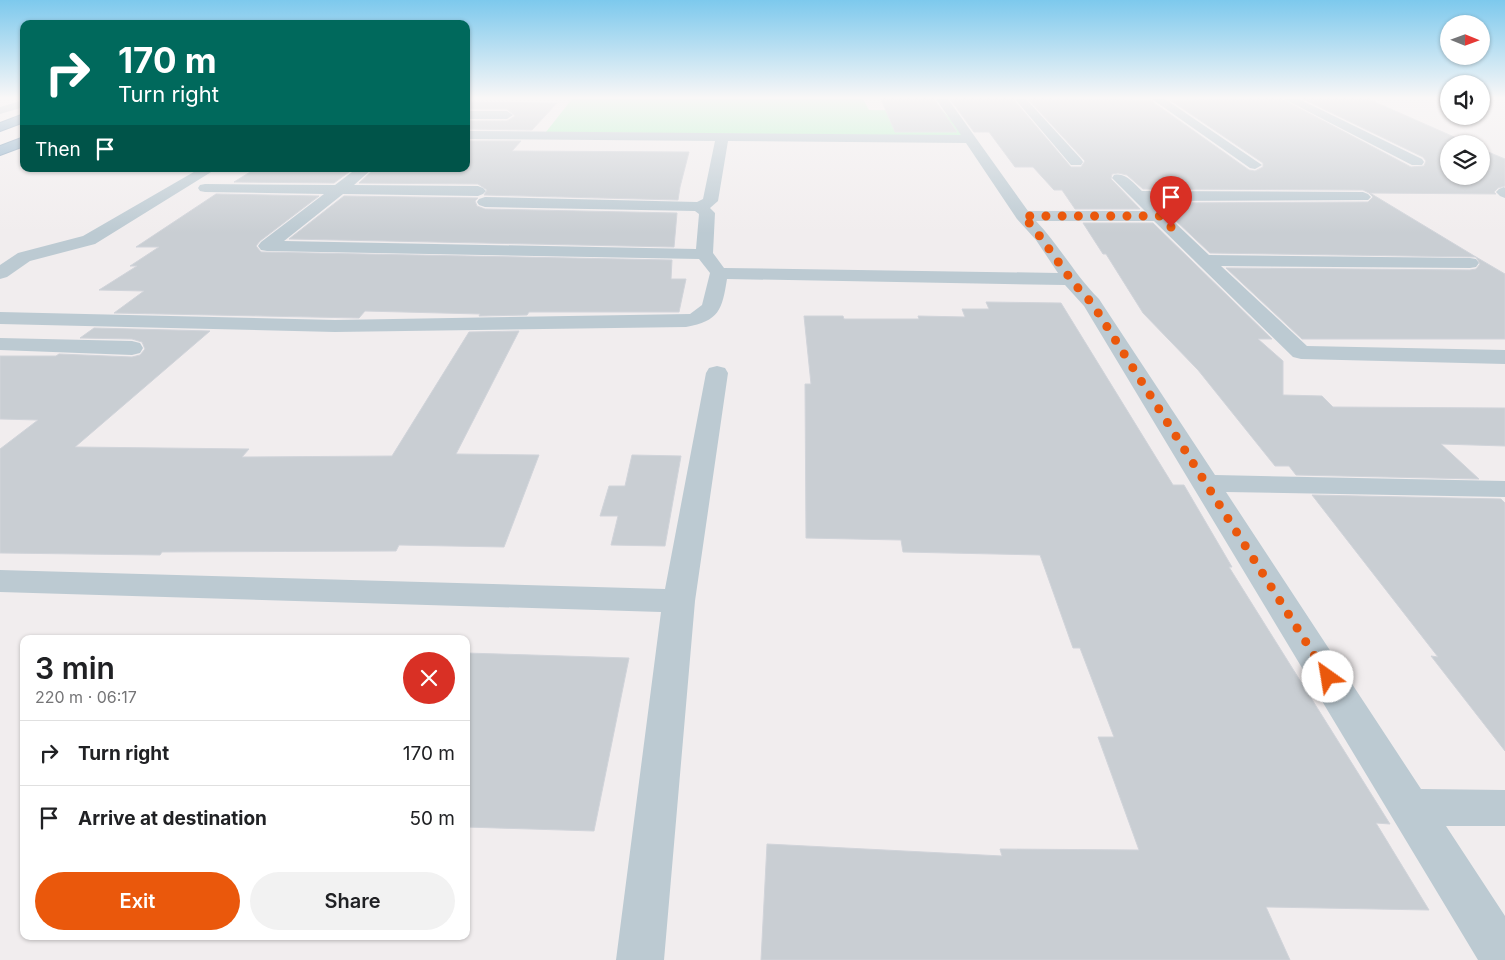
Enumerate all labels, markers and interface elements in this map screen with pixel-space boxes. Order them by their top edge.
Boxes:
north arrow [1440,15,1490,65]
map controls [1440,15,1490,185]
text: 170 m [118,39,217,81]
icon: right [35,40,100,105]
button: sound [1440,75,1490,125]
text: Turn right [118,81,219,107]
icon: arrive [91,135,119,163]
button: layers [1440,135,1490,185]
text: Then [35,138,81,161]
pin [1150,176,1192,227]
icon: arrive [1157,183,1185,211]
text: 3 min [35,650,115,686]
position arrow [1301,650,1353,702]
button: close [403,652,455,704]
text: 220 m · 06:17 [35,687,137,707]
icon: right [35,739,63,767]
text: Turn right [78,742,169,765]
text: 170 m [403,742,455,765]
icon: arrive [35,804,63,832]
text: Arrive at destination [78,807,267,830]
text: 50 m [409,807,455,830]
button: Exit [35,872,240,930]
button: Share [250,872,455,930]

